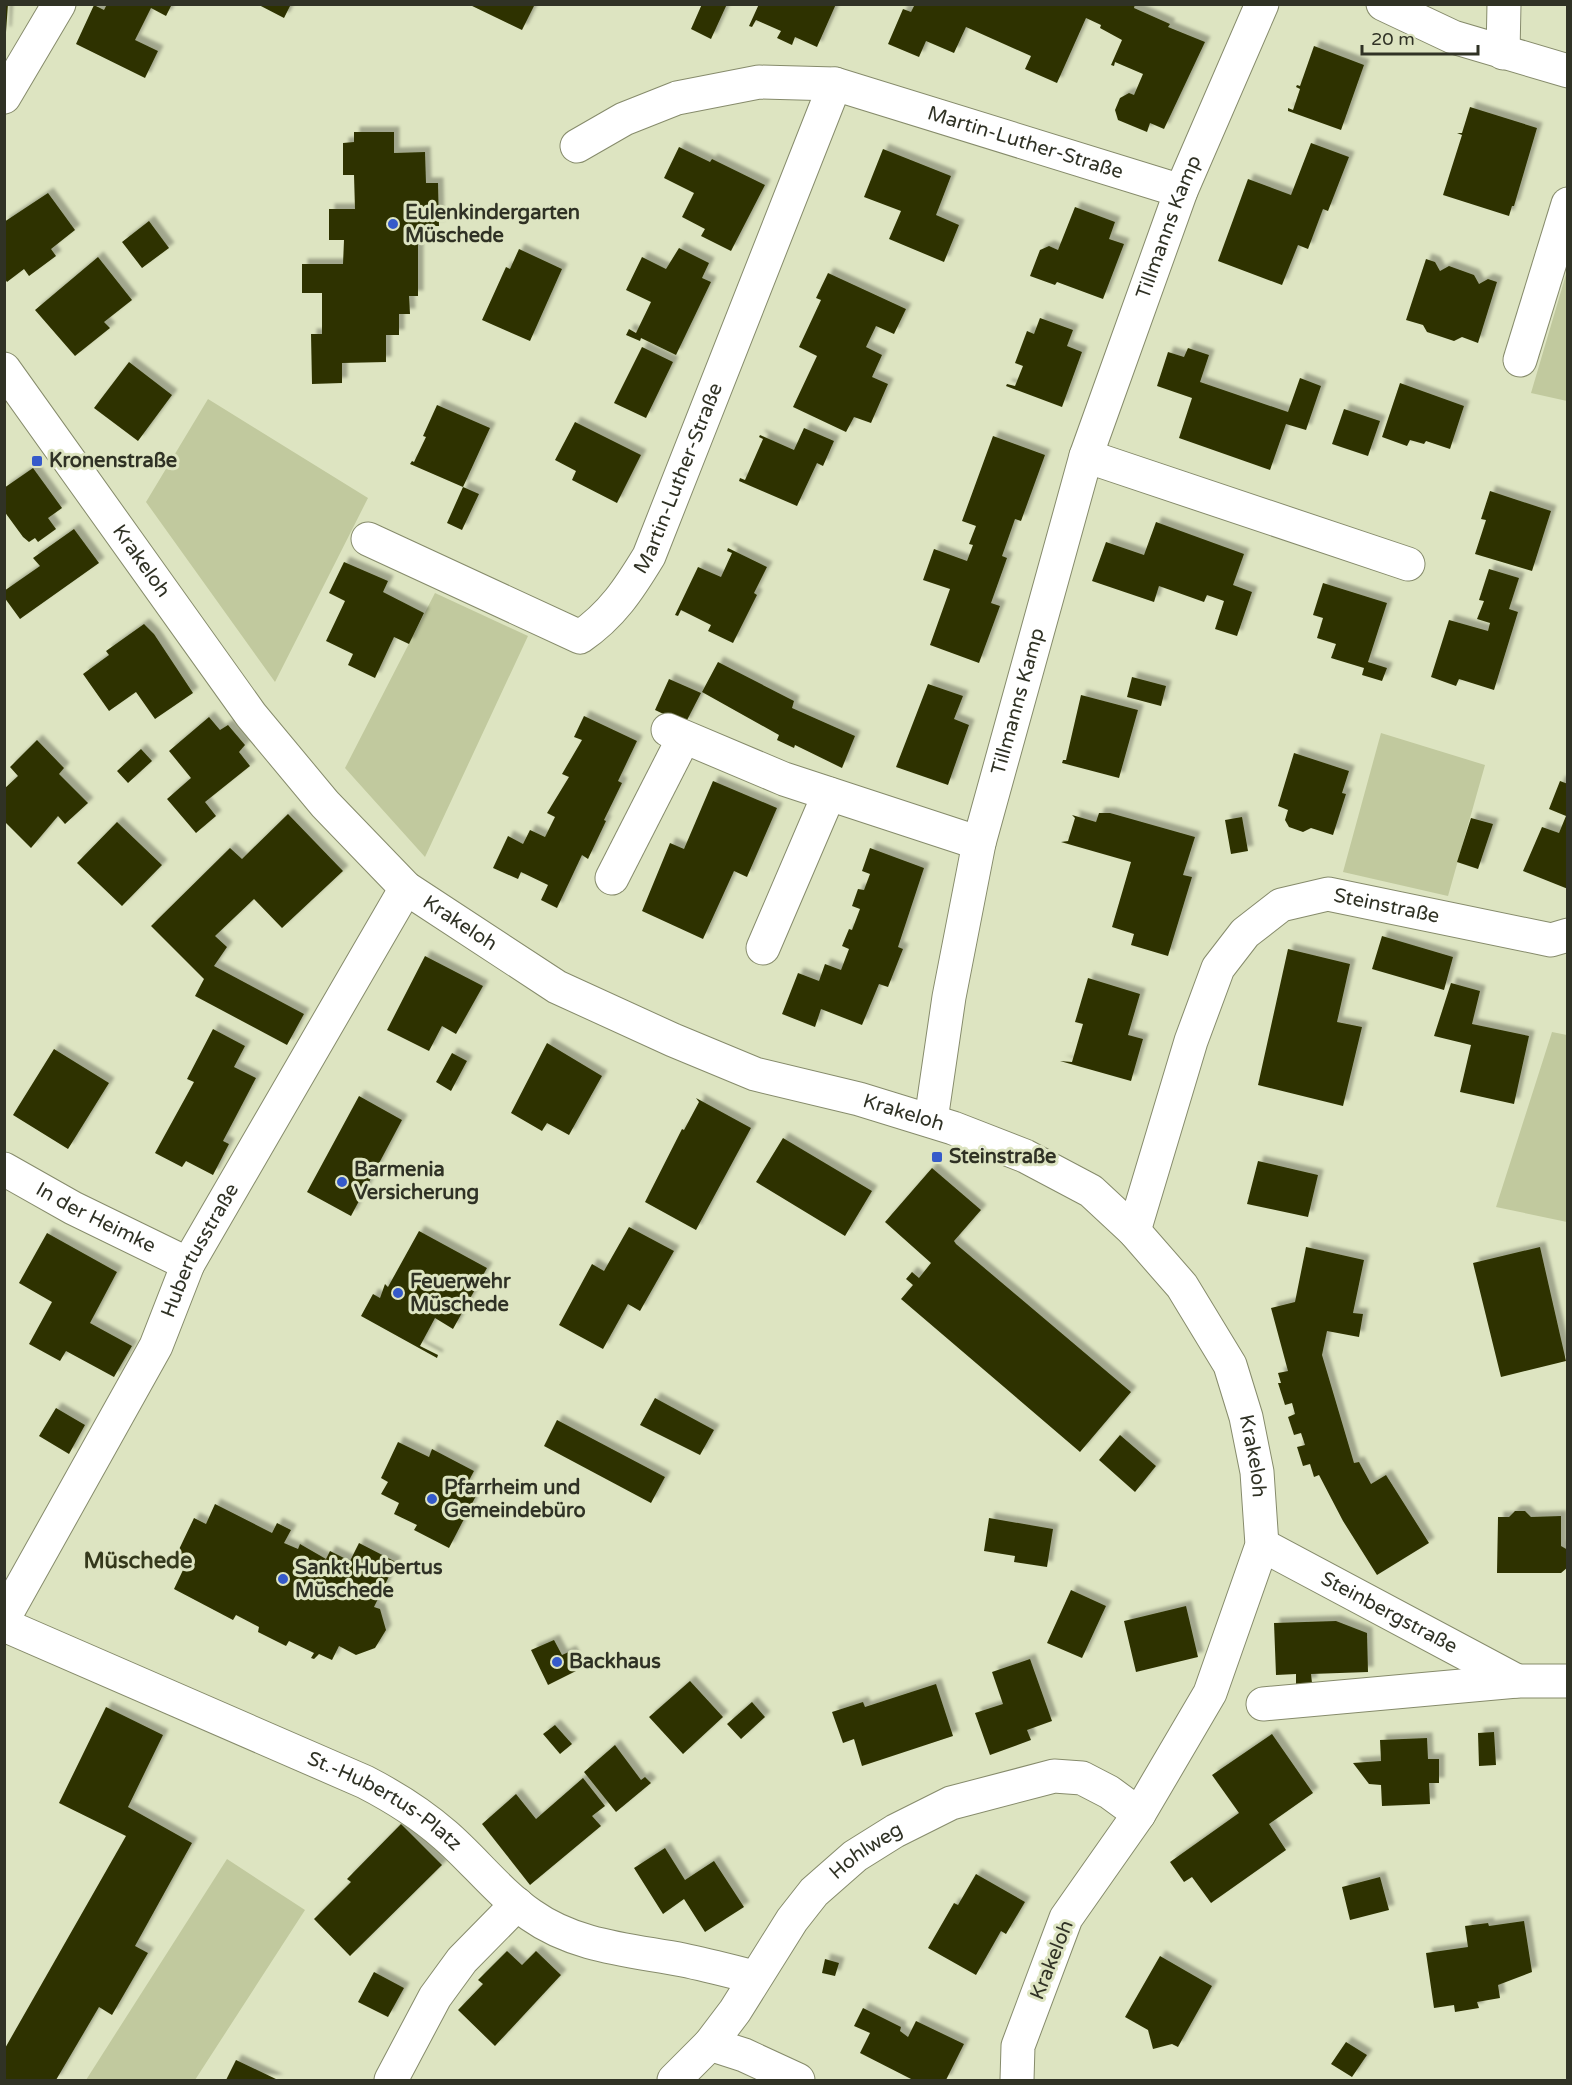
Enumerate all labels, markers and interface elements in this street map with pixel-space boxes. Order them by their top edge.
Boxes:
scale bar [1362,18,1478,56]
text: 20 m [1371,28,1415,50]
street label: Martin-Luther-Straße [925,101,1126,184]
street label: Tillmanns Kamp [1131,152,1207,302]
place label: Eulenkindergarten Müschede [405,201,580,248]
marker: Eulenkindergarten Müschede [386,217,400,231]
street label: Martin-Luther-Straße [629,380,728,578]
place label: Kronenstraße [49,449,177,473]
marker: Kronenstraße [30,454,44,468]
street label: Krakeloh [107,520,175,602]
street label: Tillmanns Kamp [986,625,1050,778]
street label: Steinstraße [1331,883,1442,929]
street label: Krakeloh [418,890,501,956]
street label: Krakeloh [860,1089,947,1137]
place label: Steinstraße [949,1145,1056,1169]
marker: Steinstraße [930,1150,944,1164]
place label: Barmenia Versicherung [354,1158,479,1205]
marker: Barmenia Versicherung [335,1175,349,1189]
street label: In der Heimke [31,1177,160,1258]
street label: Hubertusstraße [156,1179,244,1321]
place label: Feuerwehr Müschede [410,1270,511,1317]
marker: Feuerwehr Müschede [391,1286,405,1300]
street label: Krakeloh [1234,1413,1271,1498]
place label: Pfarrheim und Gemeindebüro [444,1476,586,1523]
marker: Pfarrheim und Gemeindebüro [425,1492,439,1506]
district label: Müschede [84,1548,192,1574]
place label: Sankt Hubertus Müschede [295,1556,443,1603]
street label: Steinbergstraße [1317,1567,1462,1659]
marker: Sankt Hubertus Müschede [276,1572,290,1586]
place label: Backhaus [569,1650,661,1674]
marker: Backhaus [550,1655,564,1669]
street label: St.-Hubertus-Platz [304,1746,467,1856]
street label: Hohlweg [825,1817,907,1885]
street label: Krakeloh [1025,1917,1079,2003]

